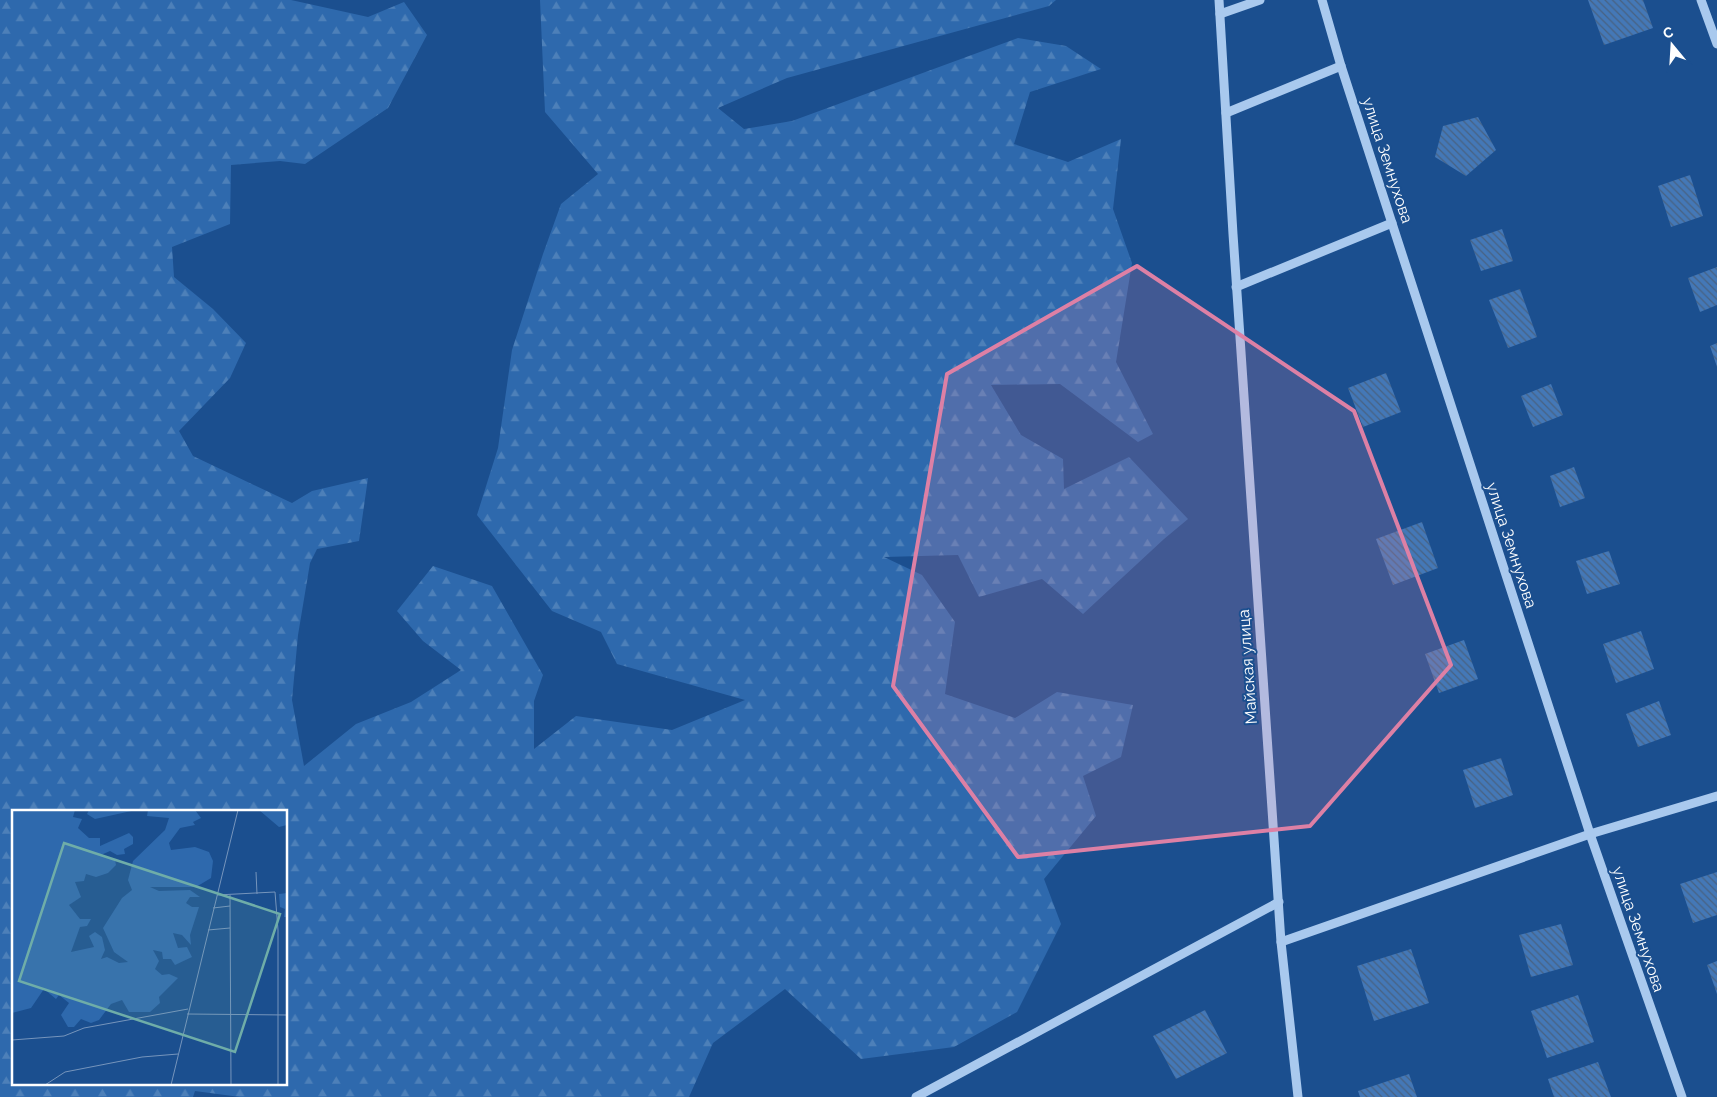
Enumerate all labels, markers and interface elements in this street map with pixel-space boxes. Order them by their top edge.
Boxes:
north arrow [1647,20,1697,70]
text: С [1661,23,1675,42]
street label: улица Земнухова [1358,95,1417,226]
street label: улица Земнухова [1482,480,1541,611]
street label: Майская улица [1234,609,1261,725]
inset map [12,810,288,1084]
street label: улица Земнухова [1608,864,1669,994]

